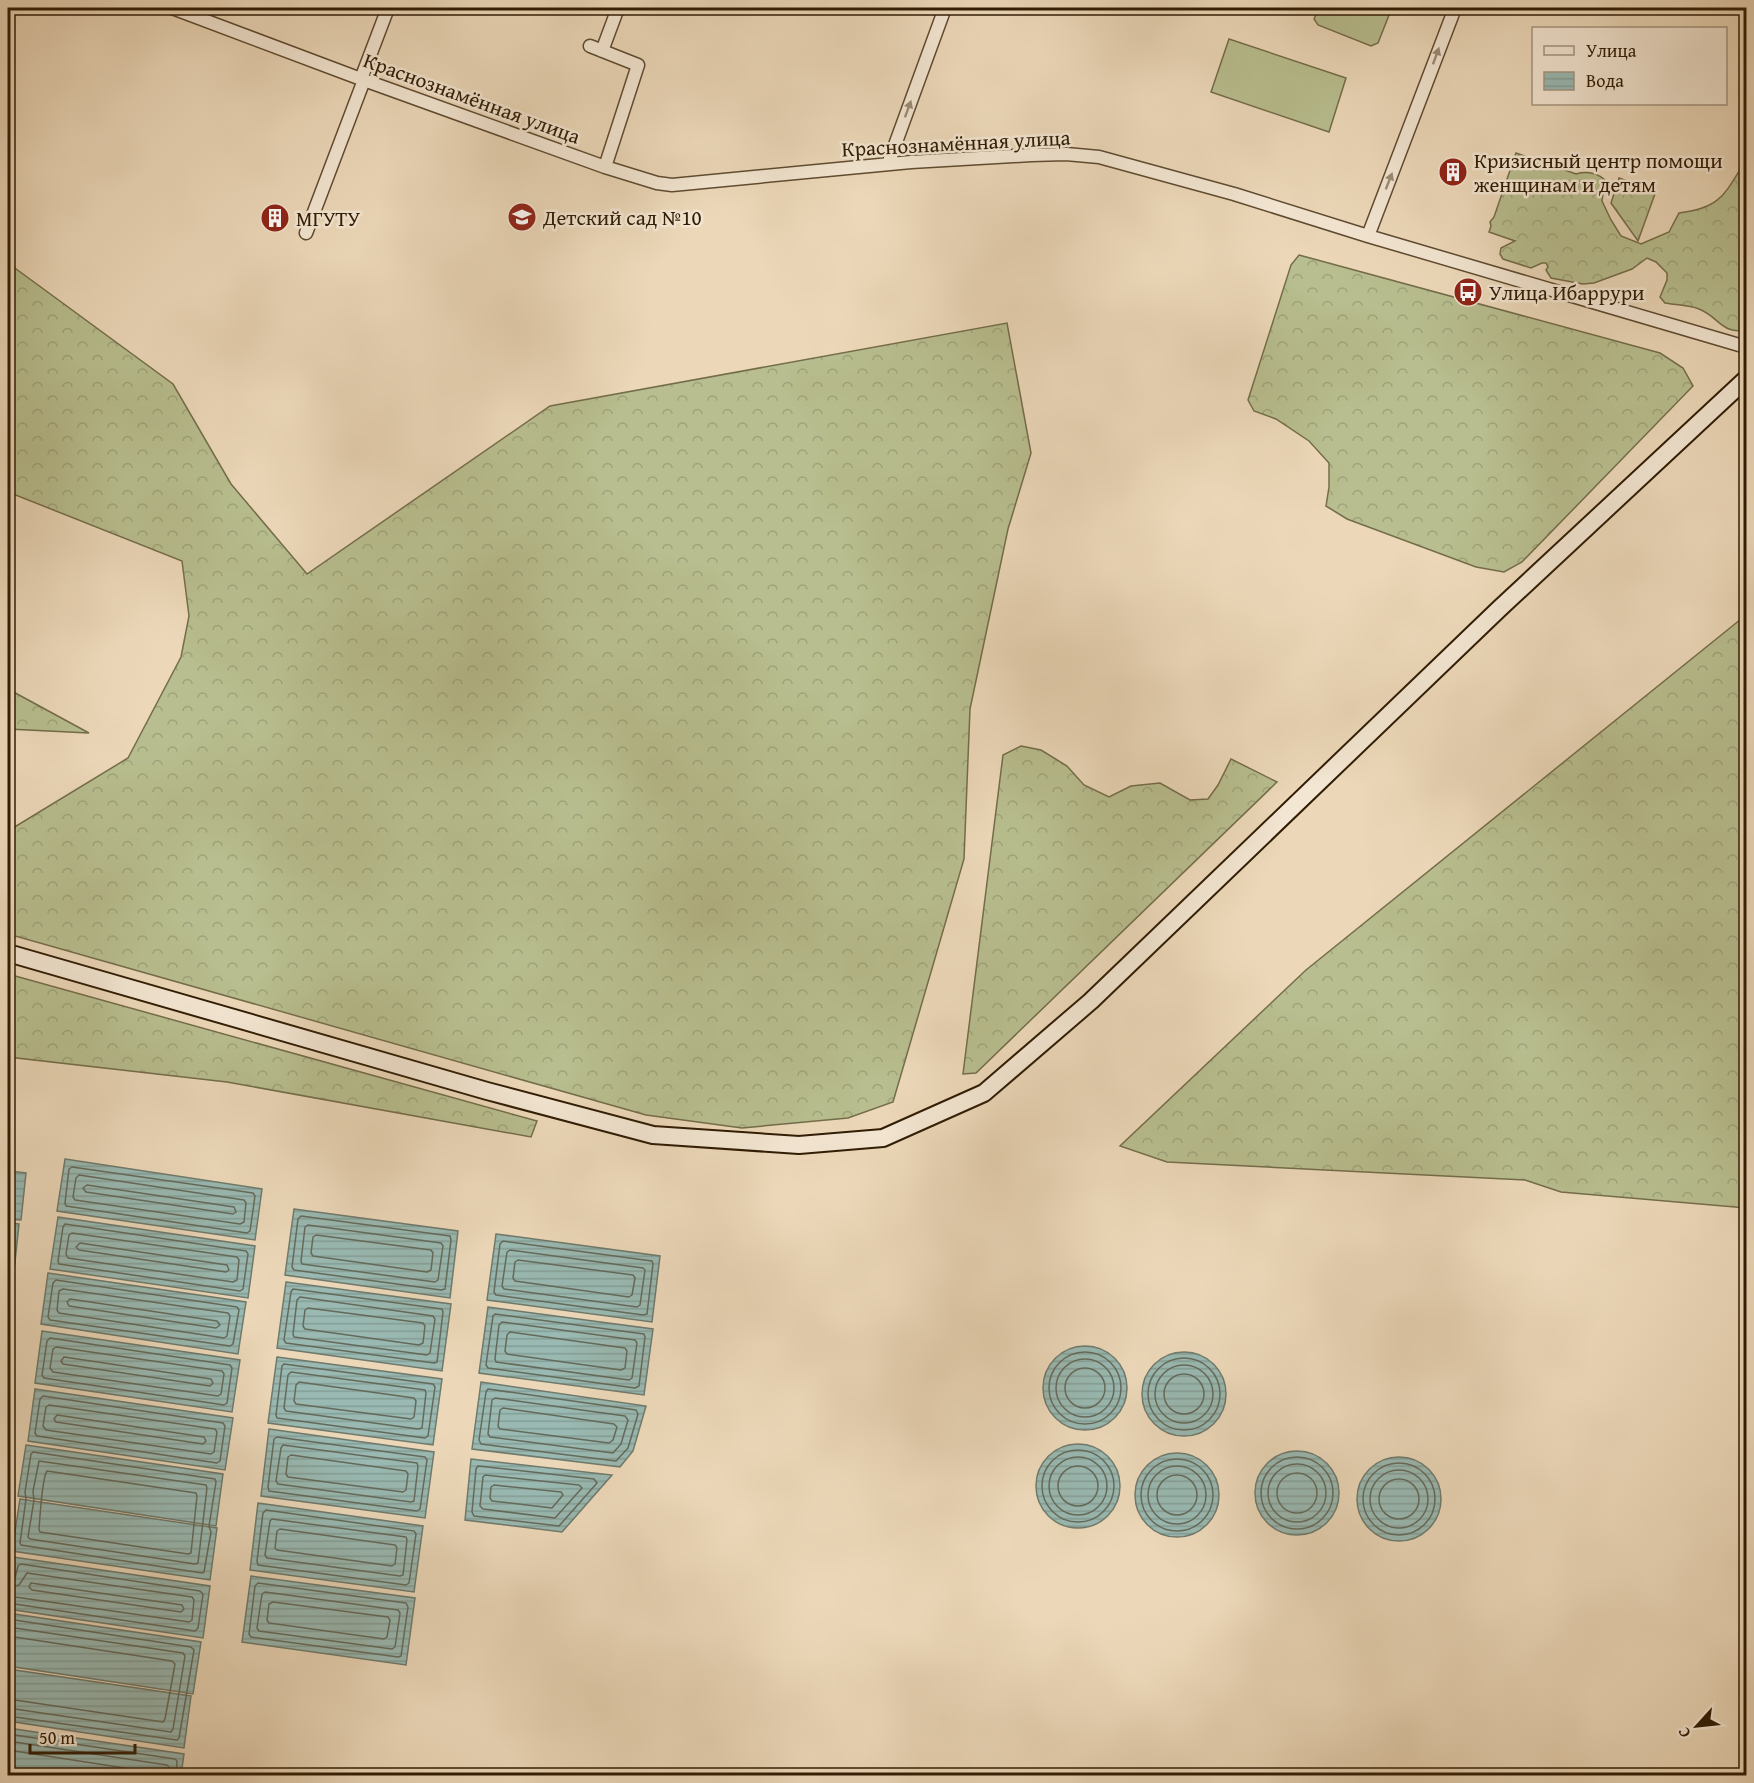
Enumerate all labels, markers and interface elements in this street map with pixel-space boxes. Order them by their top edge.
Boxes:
legend [1532,27,1727,105]
text: Улица [1586,37,1637,64]
street label: Краснознамённая улица [359,44,585,152]
one-way arrow [1432,47,1442,65]
text: Вода [1586,67,1624,94]
one-way arrow [904,100,914,118]
street label: Краснознамённая улица [841,122,1071,164]
place label: Кризисный центр помощи женщинам и детям [1474,145,1723,200]
building icon: Кризисный центр помощи женщинам и детям [1437,156,1469,188]
one-way arrow [1385,172,1394,190]
school or university icon: Детский сад №10 [506,201,538,233]
building icon: МГУТУ [259,202,291,234]
place label: Детский сад №10 [542,202,702,233]
place label: МГУТУ [296,203,360,234]
bus stop icon: Улица Ибаррури [1452,276,1484,308]
place label: Улица Ибаррури [1489,277,1645,308]
north arrow [1667,1696,1727,1756]
scale bar [30,1717,135,1755]
text: С [1671,1723,1696,1742]
text: 50 m [39,1724,75,1751]

